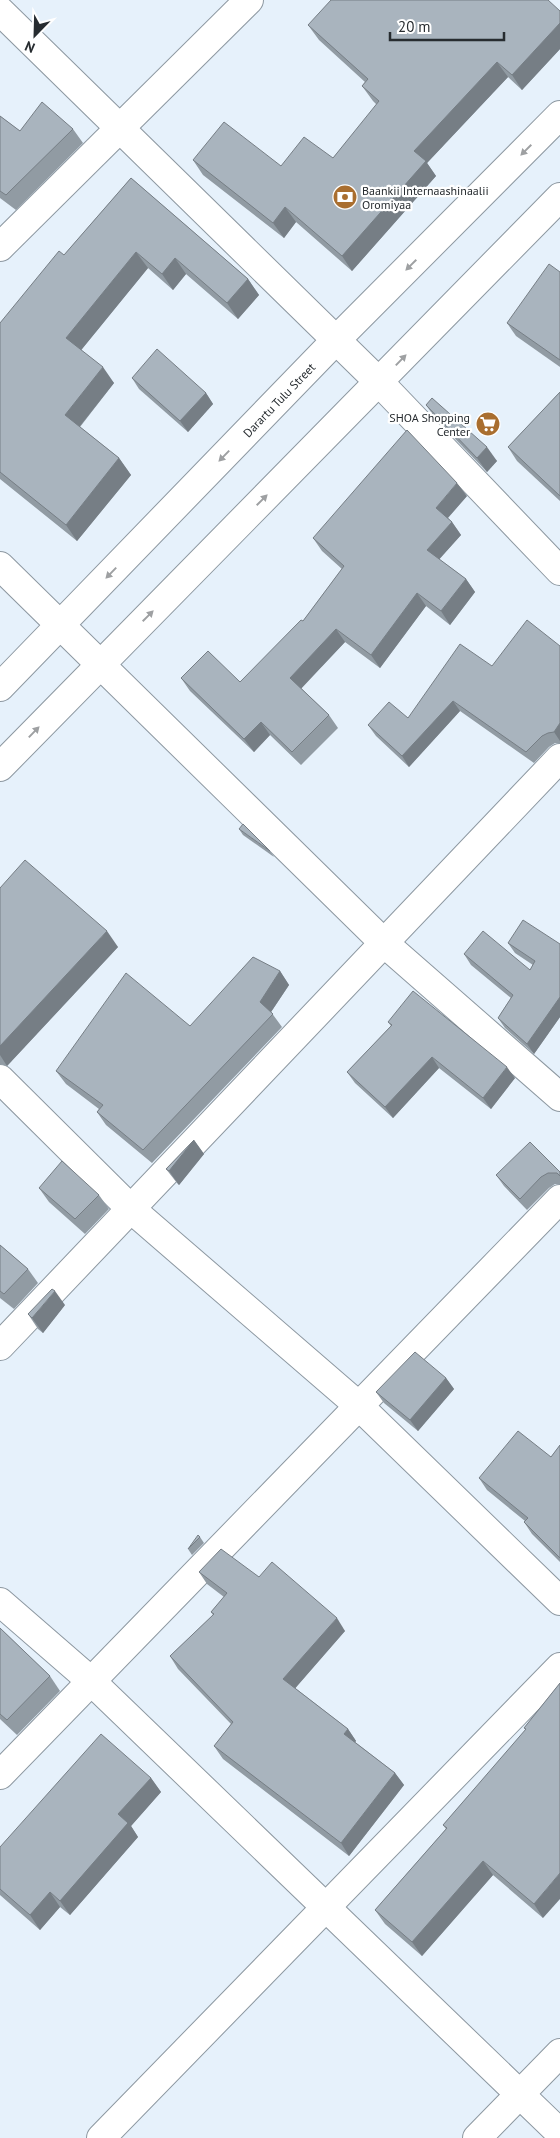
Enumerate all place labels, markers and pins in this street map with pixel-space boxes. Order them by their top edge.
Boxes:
place label: Baankii Internaashinaalii Oromiyaa [362,183,489,212]
bank icon: Baankii Internaashinaalii Oromiyaa [332,184,358,210]
place label: SHOA Shopping Center [389,410,470,439]
supermarket icon: SHOA Shopping Center [475,411,501,437]

